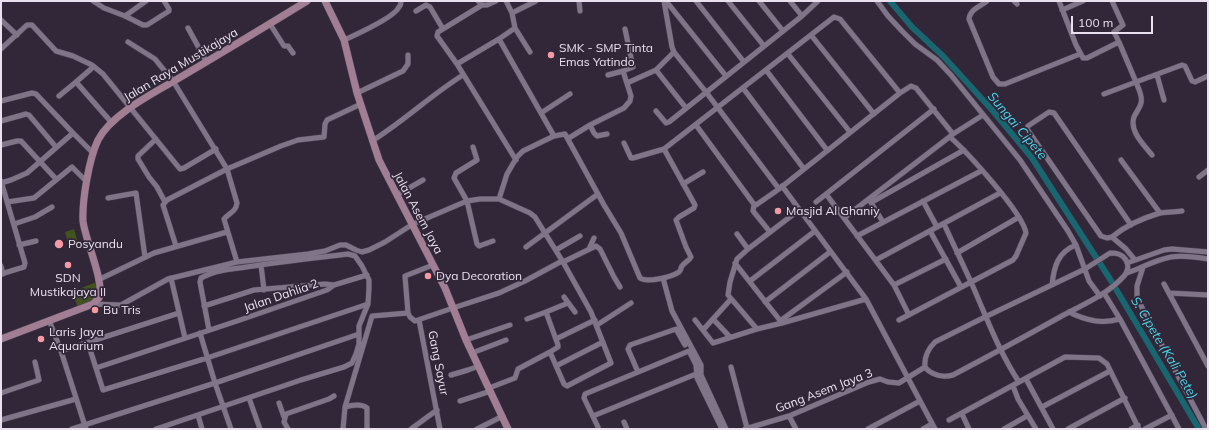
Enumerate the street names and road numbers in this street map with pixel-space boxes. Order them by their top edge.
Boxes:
street label: Jalan Raya Mustikajaya [121,25,241,105]
street label: Jalan Asem Jaya [390,170,446,256]
street label: Jalan Dahlia 2 [242,277,320,315]
street label: Gang Sayur [425,329,451,397]
street label: Gang Asem Jaya 3 [773,366,875,416]

